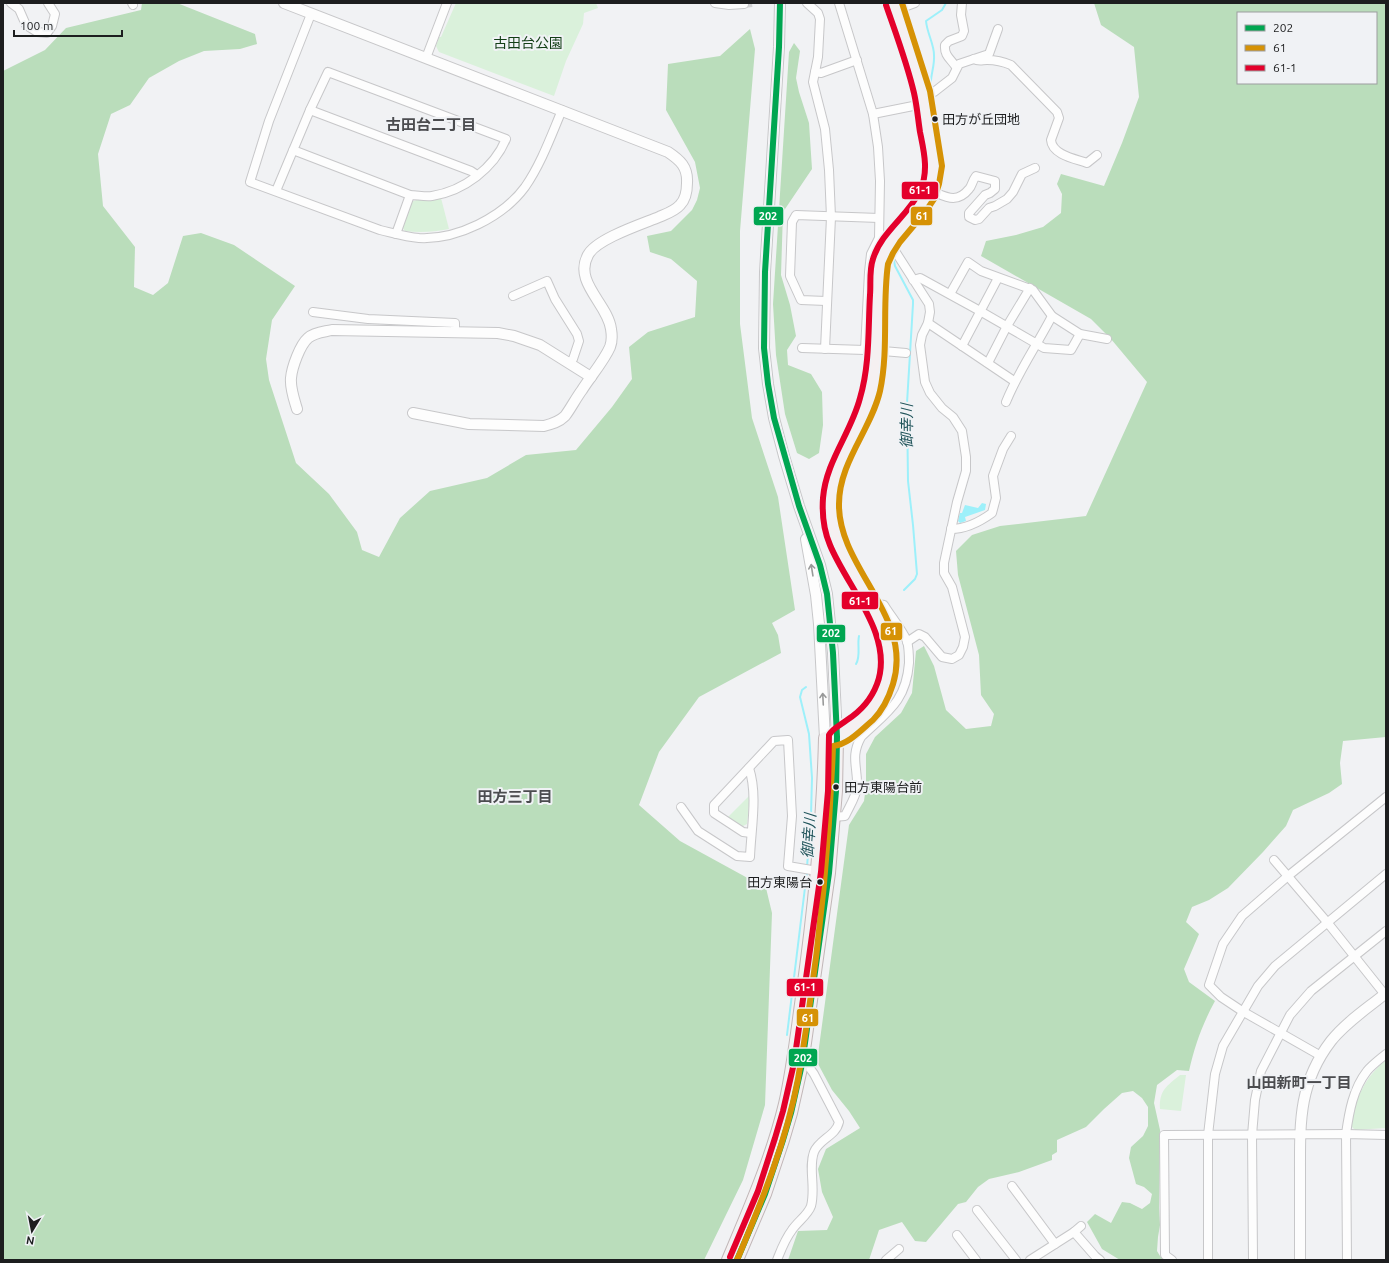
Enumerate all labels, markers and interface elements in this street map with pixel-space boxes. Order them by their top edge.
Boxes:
scale bar [14,12,122,38]
legend [1237,12,1377,84]
text: 100 m [20,19,53,32]
text: 202 [1273,21,1293,34]
park label: 古田台公園 [493,35,563,51]
text: 61 [1273,41,1287,54]
text: 61-1 [1273,61,1297,74]
place label: 田方が丘団地 [942,112,1020,126]
marker: 田方が丘団地 [930,114,940,124]
district label: 古田台二丁目 [386,116,476,133]
line badge: 61-1 [901,181,939,200]
text: 61-1 [909,184,931,196]
line badge: 202 [753,206,784,226]
line badge: 61 [910,206,933,226]
text: 202 [759,210,777,222]
text: 61 [916,210,928,222]
water label: 御幸川 [898,402,915,449]
one-way arrow [807,564,815,577]
line badge: 61-1 [841,591,879,610]
text: 61-1 [849,595,871,607]
line badge: 61 [880,622,903,641]
line badge: 202 [816,624,846,643]
text: 61 [885,625,897,637]
text: 202 [822,627,840,639]
one-way arrow [820,693,827,706]
place label: 田方東陽台前 [844,780,922,794]
marker: 田方東陽台前 [831,782,841,792]
district label: 田方三丁目 [477,788,553,805]
water label: 御幸川 [798,811,819,859]
place label: 田方東陽台 [747,875,812,889]
marker: 田方東陽台 [815,877,825,887]
line badge: 61-1 [786,978,824,997]
text: 61-1 [794,981,816,993]
line badge: 61 [796,1008,819,1027]
text: 61 [802,1012,814,1024]
line badge: 202 [788,1048,818,1067]
text: 202 [794,1052,812,1064]
district label: 山田新町一丁目 [1246,1074,1352,1091]
north arrow [12,1211,52,1251]
text: N [25,1234,35,1247]

